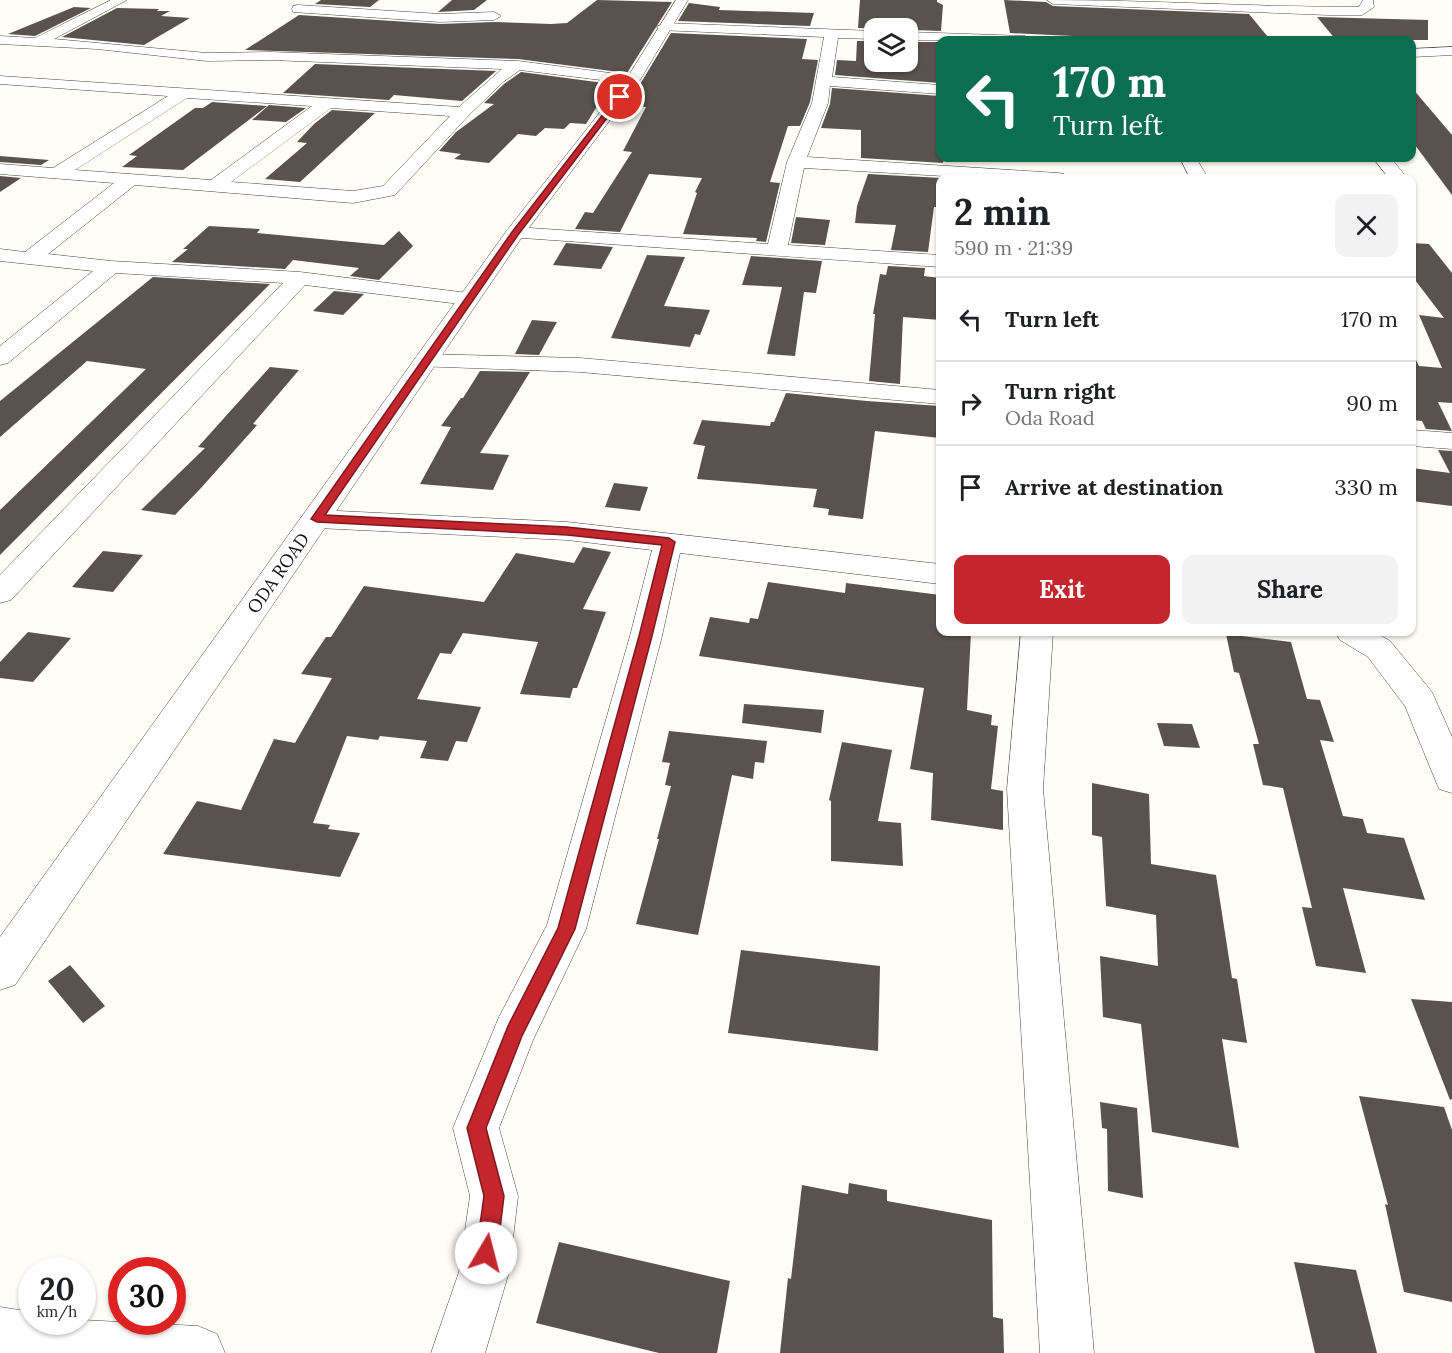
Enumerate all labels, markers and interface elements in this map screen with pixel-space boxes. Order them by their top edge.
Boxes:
map controls [864,18,918,72]
button: layers [864,18,918,72]
text: 170 m [1053,55,1166,109]
icon: left [954,60,1032,138]
pin [594,71,645,122]
icon: arrive [603,80,636,113]
text: Turn left [1053,108,1163,142]
text: 2 min [954,189,1051,235]
button: close [1335,194,1398,257]
text: 590 m · 21:39 [954,235,1073,260]
icon: left [954,303,987,336]
text: Turn left [1005,305,1099,333]
text: 170 m [1341,305,1398,333]
text: Turn right [1005,377,1116,405]
icon: right [954,387,987,420]
text: 90 m [1346,389,1398,417]
text: Oda Road [1005,405,1095,430]
icon: arrive [954,471,987,504]
text: Arrive at destination [1005,473,1223,501]
text: 330 m [1334,473,1398,501]
street label: ODA ROAD [242,528,314,618]
button: Exit [954,555,1170,624]
button: Share [1182,555,1398,624]
position arrow [454,1221,518,1285]
speed limit sign: 30 [108,1257,186,1335]
text: 20 [39,1270,75,1308]
text: km/h [37,1302,77,1321]

